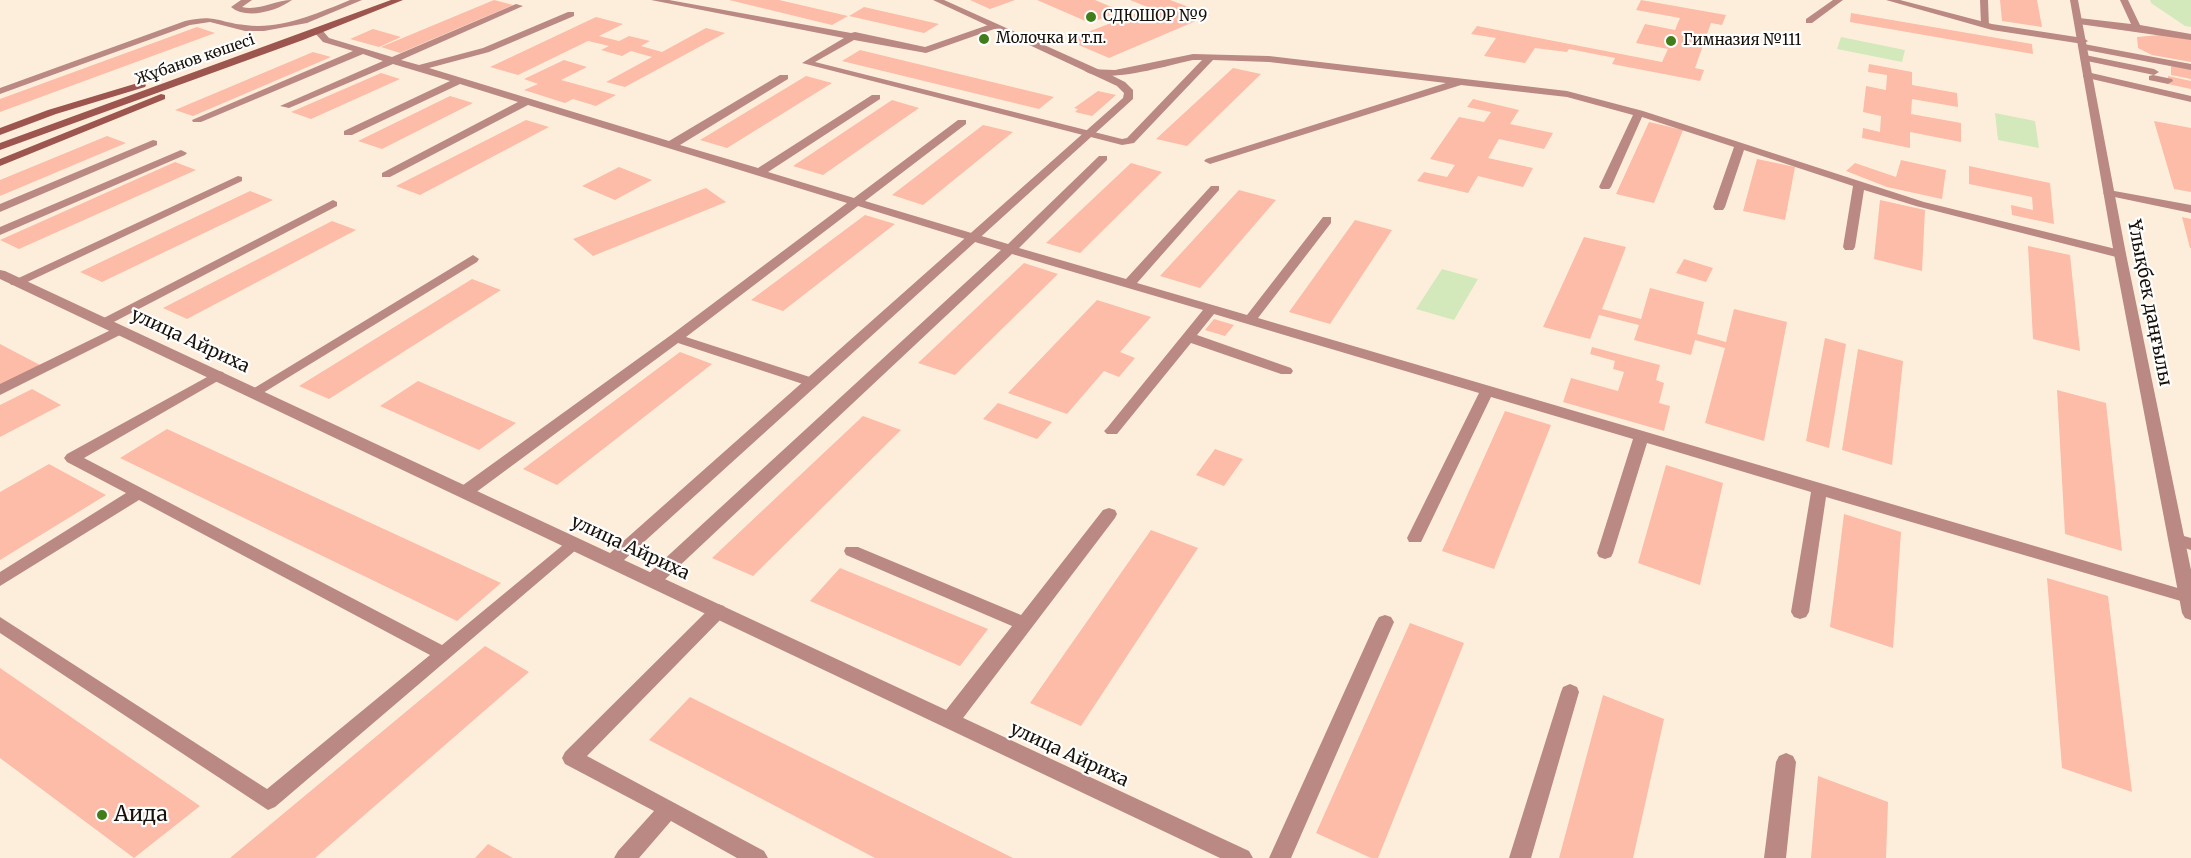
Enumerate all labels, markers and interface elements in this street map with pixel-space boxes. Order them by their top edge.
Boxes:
place label: СДЮШОР №9 [1103,8,1207,26]
marker: СДЮШОР №9 [1084,10,1098,24]
place label: Молочка и т.п. [996,30,1106,48]
street label: Жұбанов көшесі [133,31,257,89]
marker: Молочка и т.п. [977,32,991,46]
place label: Гимназия №111 [1683,32,1801,50]
marker: Гимназия №111 [1664,34,1678,48]
street label: Ұлықбек даңғылы [2122,218,2176,388]
street label: улица Айриха [127,304,253,378]
street label: улица Айриха [567,511,693,585]
street label: улица Айриха [1006,718,1132,792]
place label: Аида [114,802,168,828]
marker: Аида [95,808,109,822]

